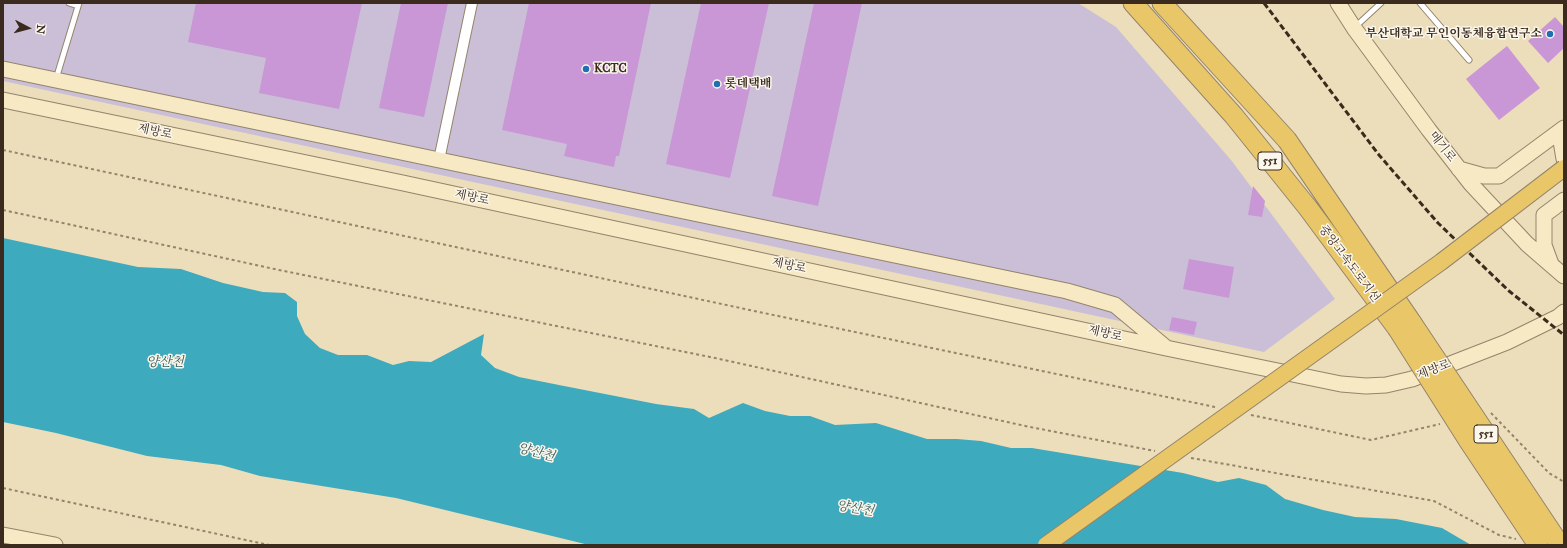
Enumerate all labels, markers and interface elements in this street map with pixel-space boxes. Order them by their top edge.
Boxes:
north arrow [8,8,48,48]
text: N [33,24,47,35]
place label: 부산대학교 무인이동체융합연구소 [1366,27,1542,41]
marker: 부산대학교 무인이동체융합연구소 [1545,29,1555,39]
place label: KCTC [594,62,627,76]
marker: KCTC [581,64,591,74]
place label: 롯데택배 [725,77,771,91]
marker: 롯데택배 [712,79,722,89]
street label: 제방로 [136,121,174,143]
street label: 메기로 [1426,129,1458,165]
road number: 551 [1258,152,1282,170]
street label: 제방로 [453,187,491,209]
street label: 중앙고속도로지선 [1315,223,1383,305]
street label: 제방로 [770,255,808,277]
street label: 제방로 [1086,323,1124,345]
water label: 양산천 [146,355,184,371]
street label: 제방로 [1415,357,1453,383]
road number: 551 [1474,425,1498,443]
water label: 양산천 [516,441,556,465]
water label: 양산천 [835,498,875,520]

